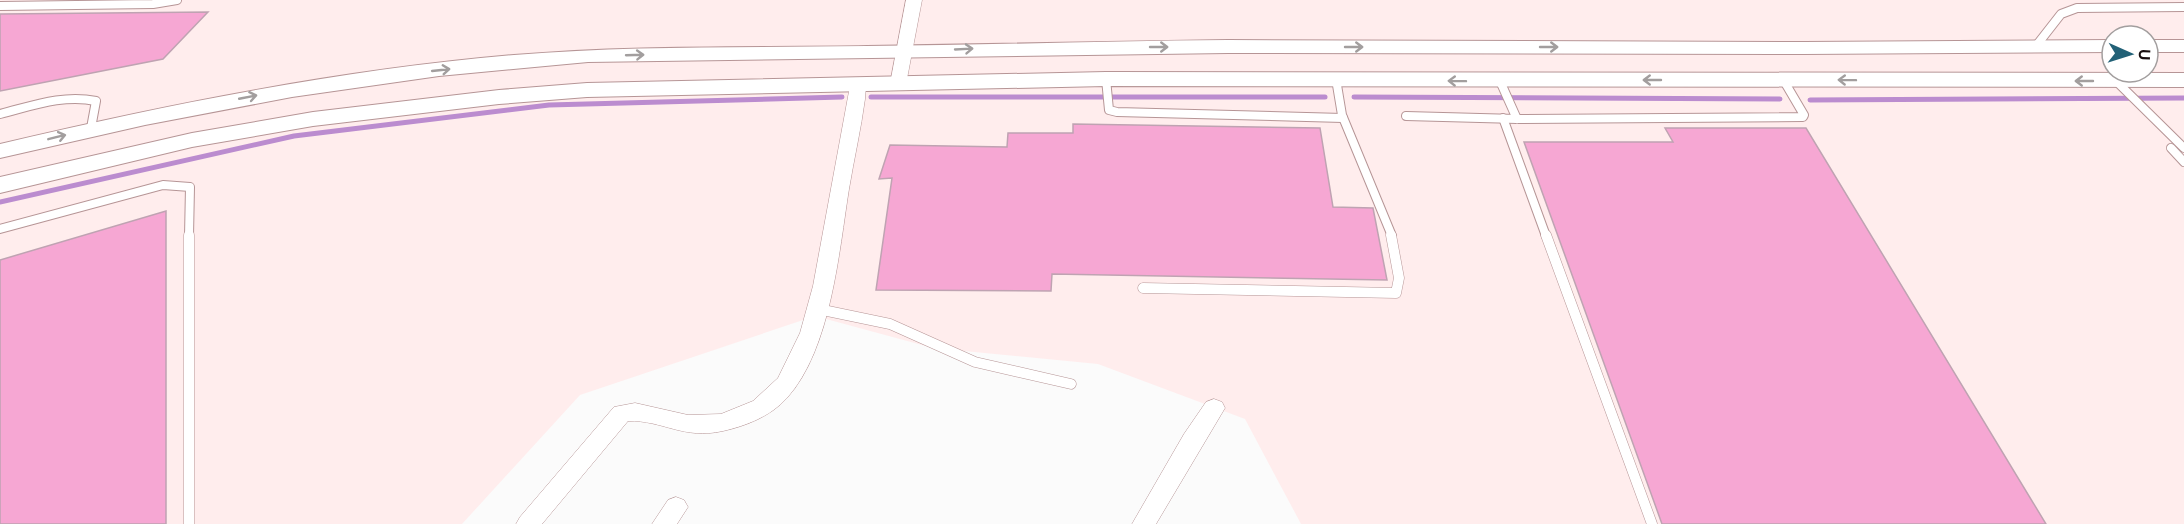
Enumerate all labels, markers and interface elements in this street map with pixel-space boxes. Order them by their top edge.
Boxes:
north arrow [2100,24,2160,84]
one-way arrow [1148,41,1168,53]
one-way arrow [1343,41,1363,53]
one-way arrow [1538,41,1558,53]
one-way arrow [953,44,973,55]
one-way arrow [625,49,645,60]
text: U [2135,49,2154,61]
one-way arrow [430,64,450,75]
one-way arrow [1642,74,1662,86]
one-way arrow [1447,75,1467,86]
one-way arrow [1837,75,1857,86]
one-way arrow [2074,75,2094,87]
one-way arrow [237,92,257,103]
one-way arrow [47,130,66,142]

